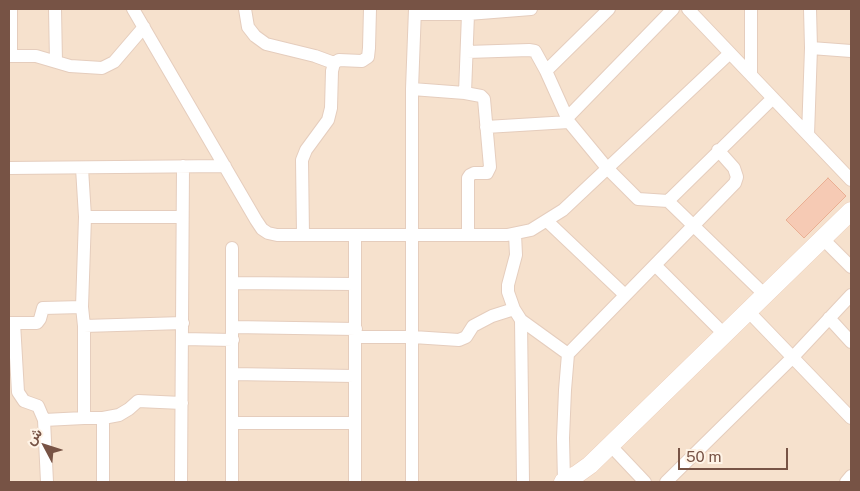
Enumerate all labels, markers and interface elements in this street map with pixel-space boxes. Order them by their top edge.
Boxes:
north arrow [20,421,70,471]
text: ش [22,425,45,448]
scale bar [680,438,790,470]
text: 50 m [686,448,721,465]

